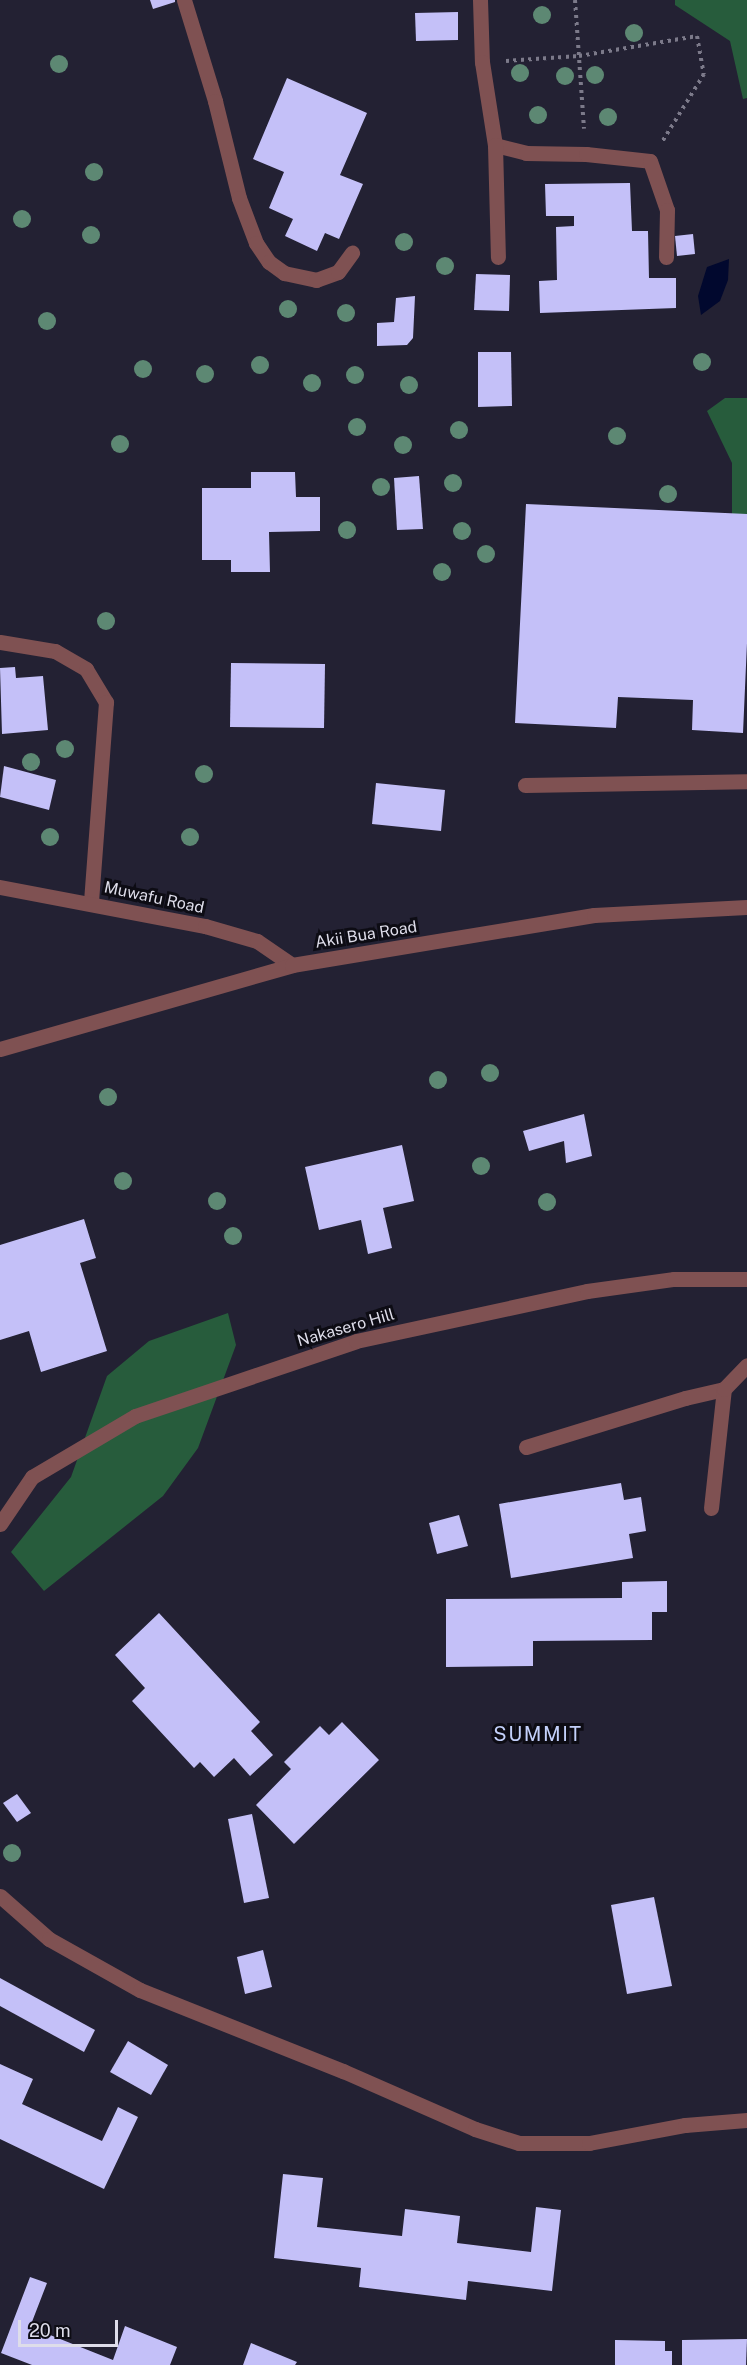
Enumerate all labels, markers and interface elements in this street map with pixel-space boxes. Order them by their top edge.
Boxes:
street label: Muwafu Road [102,878,206,918]
street label: Akii Bua Road [314,917,418,953]
street label: Nakasero Hill [295,1305,397,1351]
district label: SUMMIT [493,1722,583,1746]
scale bar [21,2308,122,2346]
text: 20 m [29,2320,71,2341]

